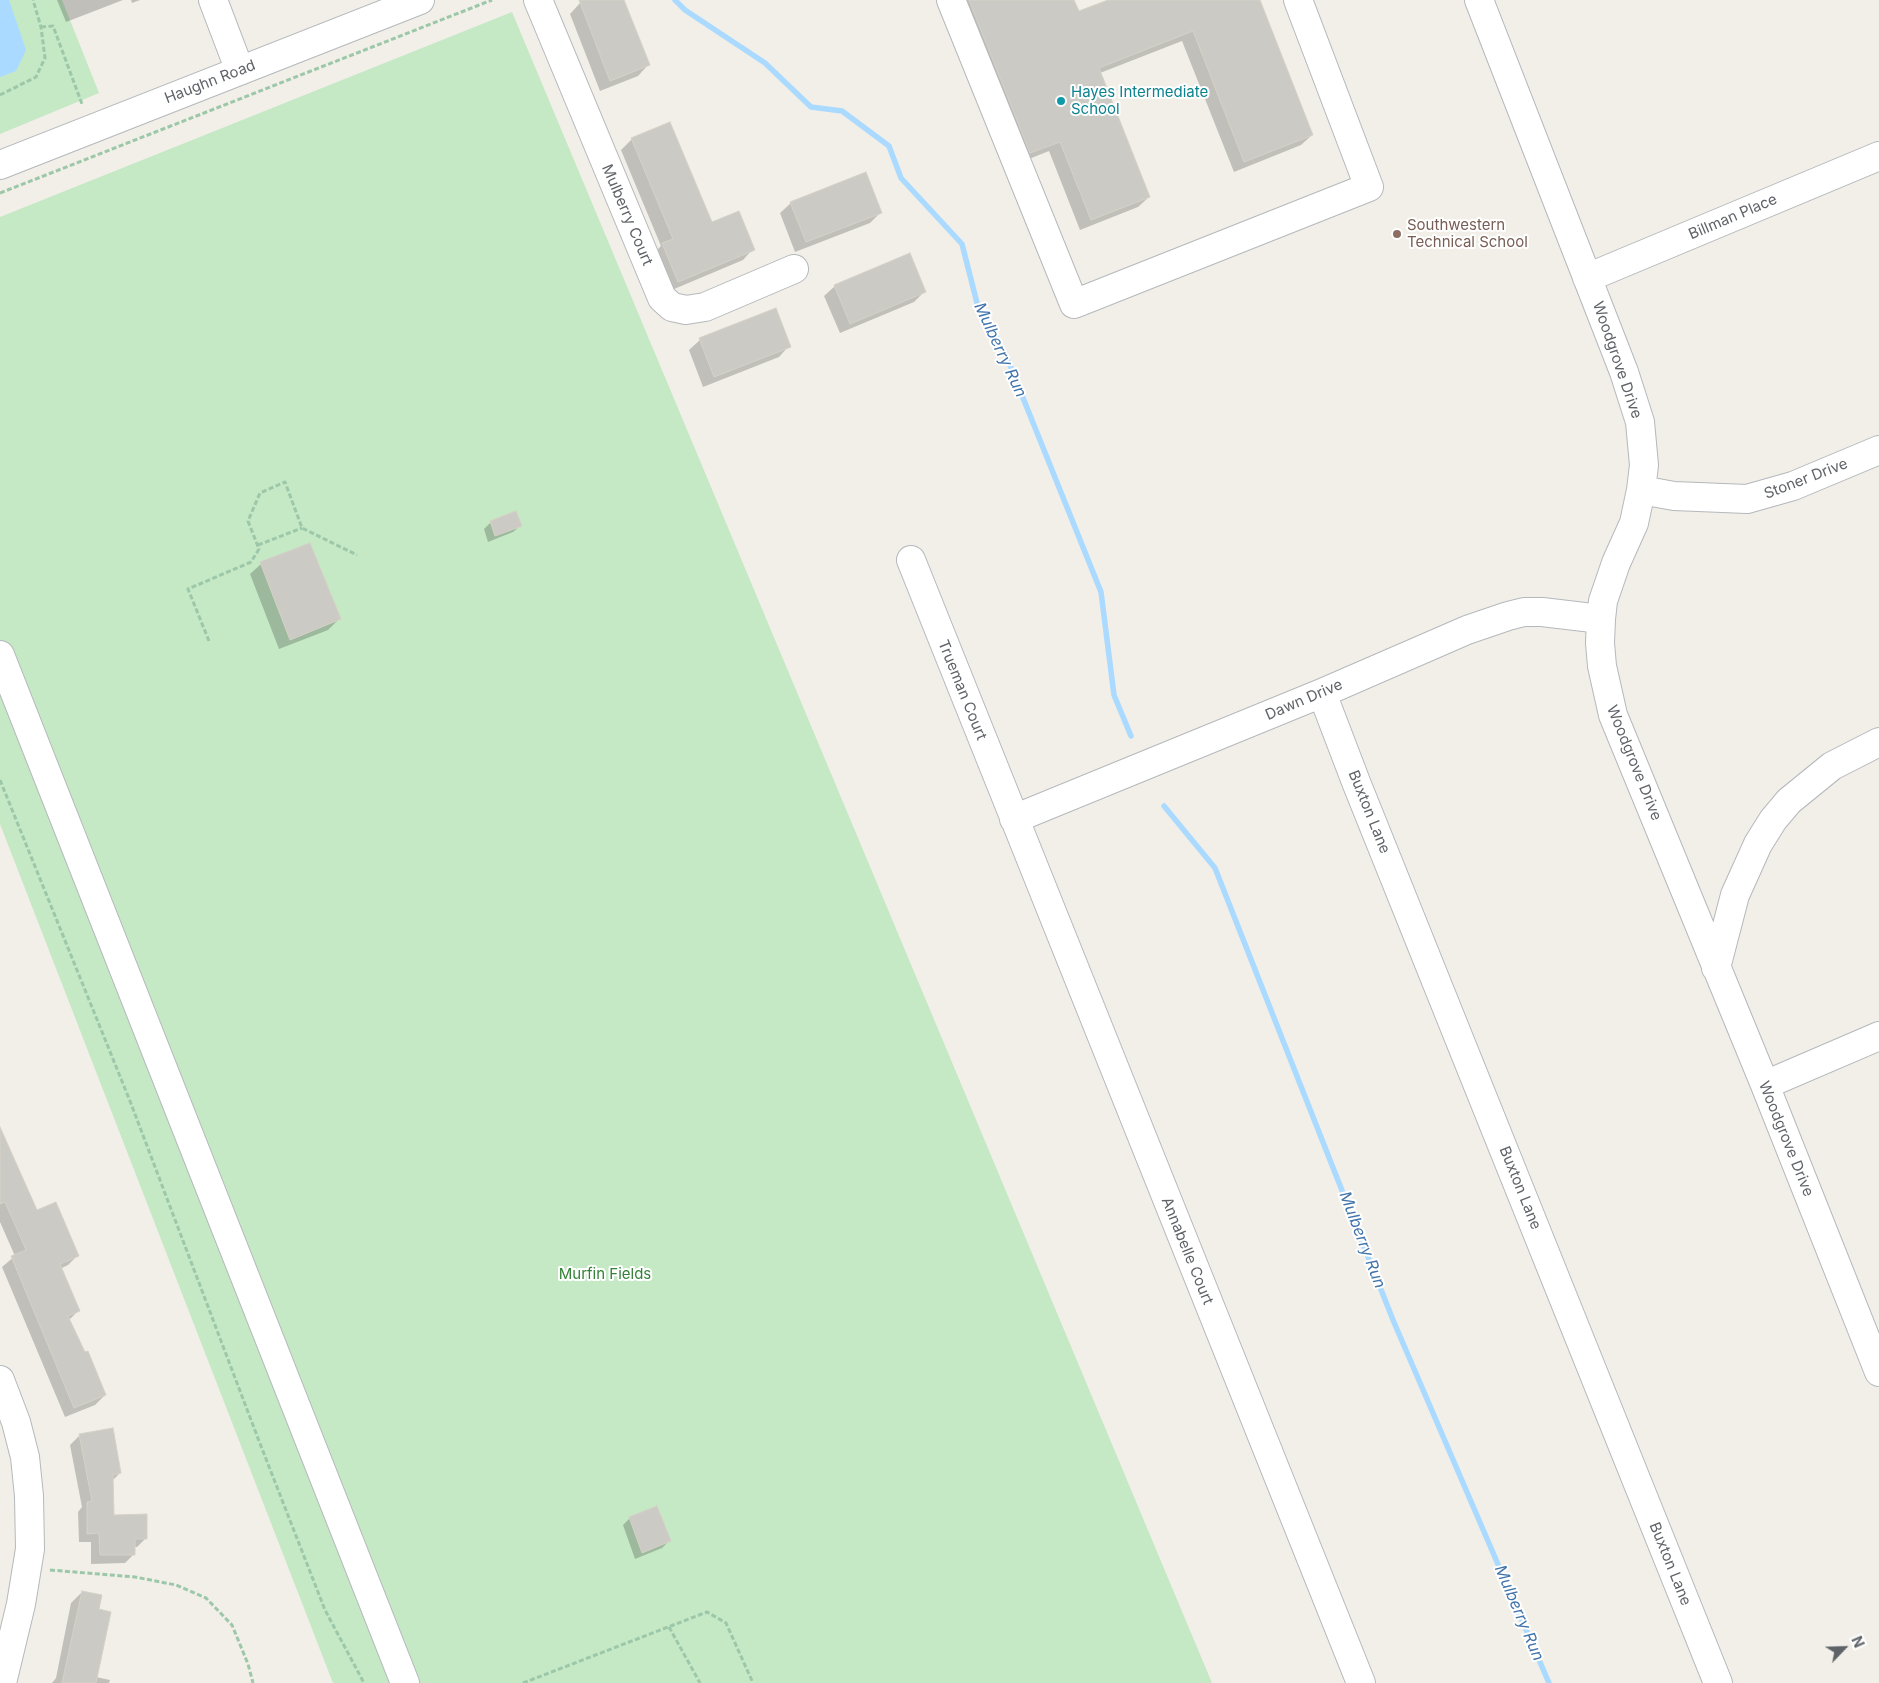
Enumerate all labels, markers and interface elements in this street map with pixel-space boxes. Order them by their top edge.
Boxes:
street label: Haughn Road [162,56,258,108]
place label: Hayes Intermediate School [1071,83,1208,118]
marker: Hayes Intermediate School [1055,95,1067,107]
street label: Mulberry Court [598,162,656,268]
street label: Billman Place [1686,190,1780,244]
place label: Southwestern Technical School [1407,216,1528,251]
marker: Southwestern Technical School [1391,228,1403,240]
street label: Woodgrove Drive [1588,299,1646,421]
water label: Mulberry Run [970,300,1030,400]
street label: Stoner Drive [1762,455,1850,503]
street label: Trueman Court [934,637,990,743]
street label: Dawn Drive [1263,676,1345,724]
street label: Woodgrove Drive [1603,703,1665,823]
street label: Buxton Lane [1344,768,1394,856]
street label: Woodgrove Drive [1755,1079,1817,1199]
street label: Buxton Lane [1495,1144,1545,1232]
water label: Mulberry Run [1335,1189,1389,1291]
street label: Annabelle Court [1157,1195,1217,1307]
park label: Murfin Fields [559,1265,651,1283]
street label: Buxton Lane [1645,1520,1695,1608]
water label: Mulberry Run [1490,1562,1548,1664]
north arrow [1819,1623,1869,1673]
text: N [1848,1633,1868,1650]

